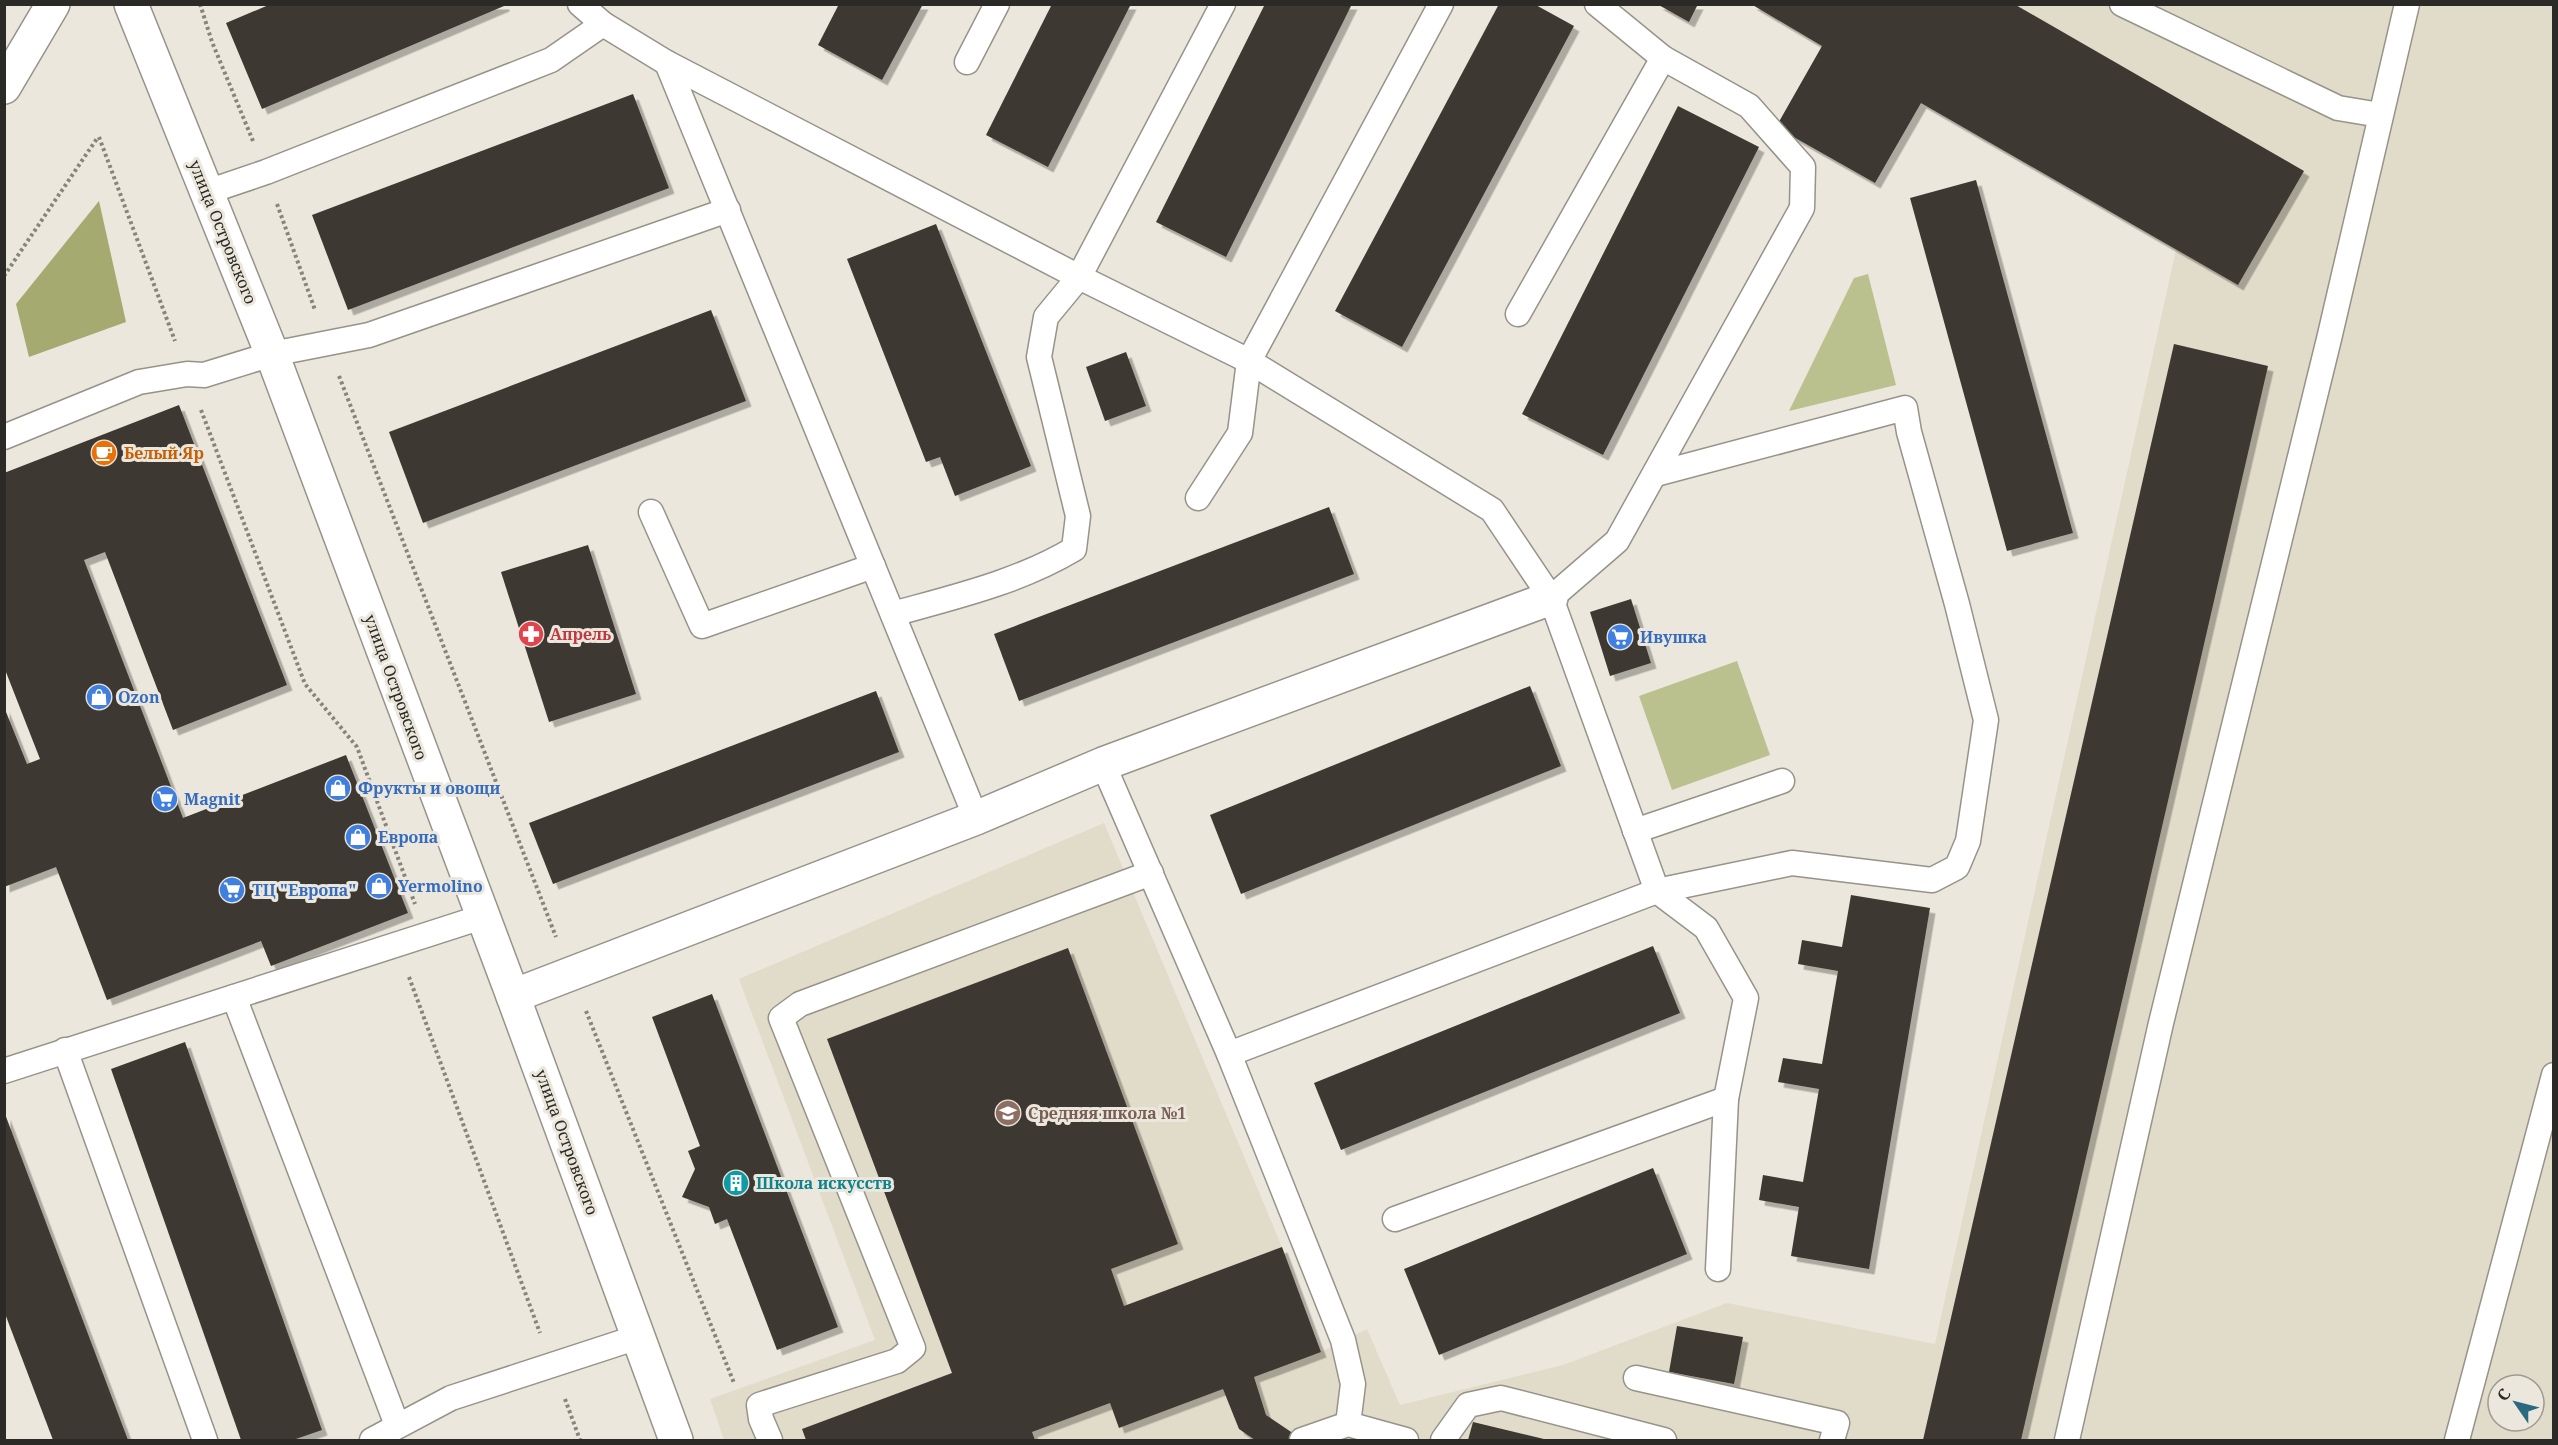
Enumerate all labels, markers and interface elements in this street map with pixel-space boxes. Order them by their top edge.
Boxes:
street label: улица Островского [184,157,262,307]
cafe icon: Белый Яр [89,438,119,468]
place label: Белый Яр [124,442,204,464]
street label: улица Островского [359,611,433,763]
pharmacy icon: Апрель [516,619,546,649]
supermarket icon: Ивушка [1605,622,1635,652]
place label: Апрель [550,623,611,645]
place label: Ивушка [1640,626,1707,648]
shop icon: Ozon [84,682,114,712]
place label: Ozon [118,686,160,708]
shop icon: Фрукты и овощи [323,773,353,803]
place label: Фрукты и овощи [358,777,500,799]
supermarket icon: Magnit [150,784,180,814]
place label: Magnit [184,788,241,810]
shop icon: Европа [343,822,373,852]
place label: Европа [378,826,438,848]
shop icon: Yermolino [364,871,394,901]
supermarket icon: ТЦ "Европа" [217,875,247,905]
place label: Yermolino [398,875,483,897]
place label: ТЦ "Европа" [252,879,356,901]
street label: улица Островского [530,1066,604,1218]
school or university icon: Средняя школа №1 [993,1098,1023,1128]
place label: Средняя школа №1 [1028,1102,1186,1124]
building icon: Школа искусств [721,1168,751,1198]
place label: Школа искусств [756,1172,892,1194]
north arrow [2486,1373,2546,1433]
text: С [2492,1384,2516,1405]

